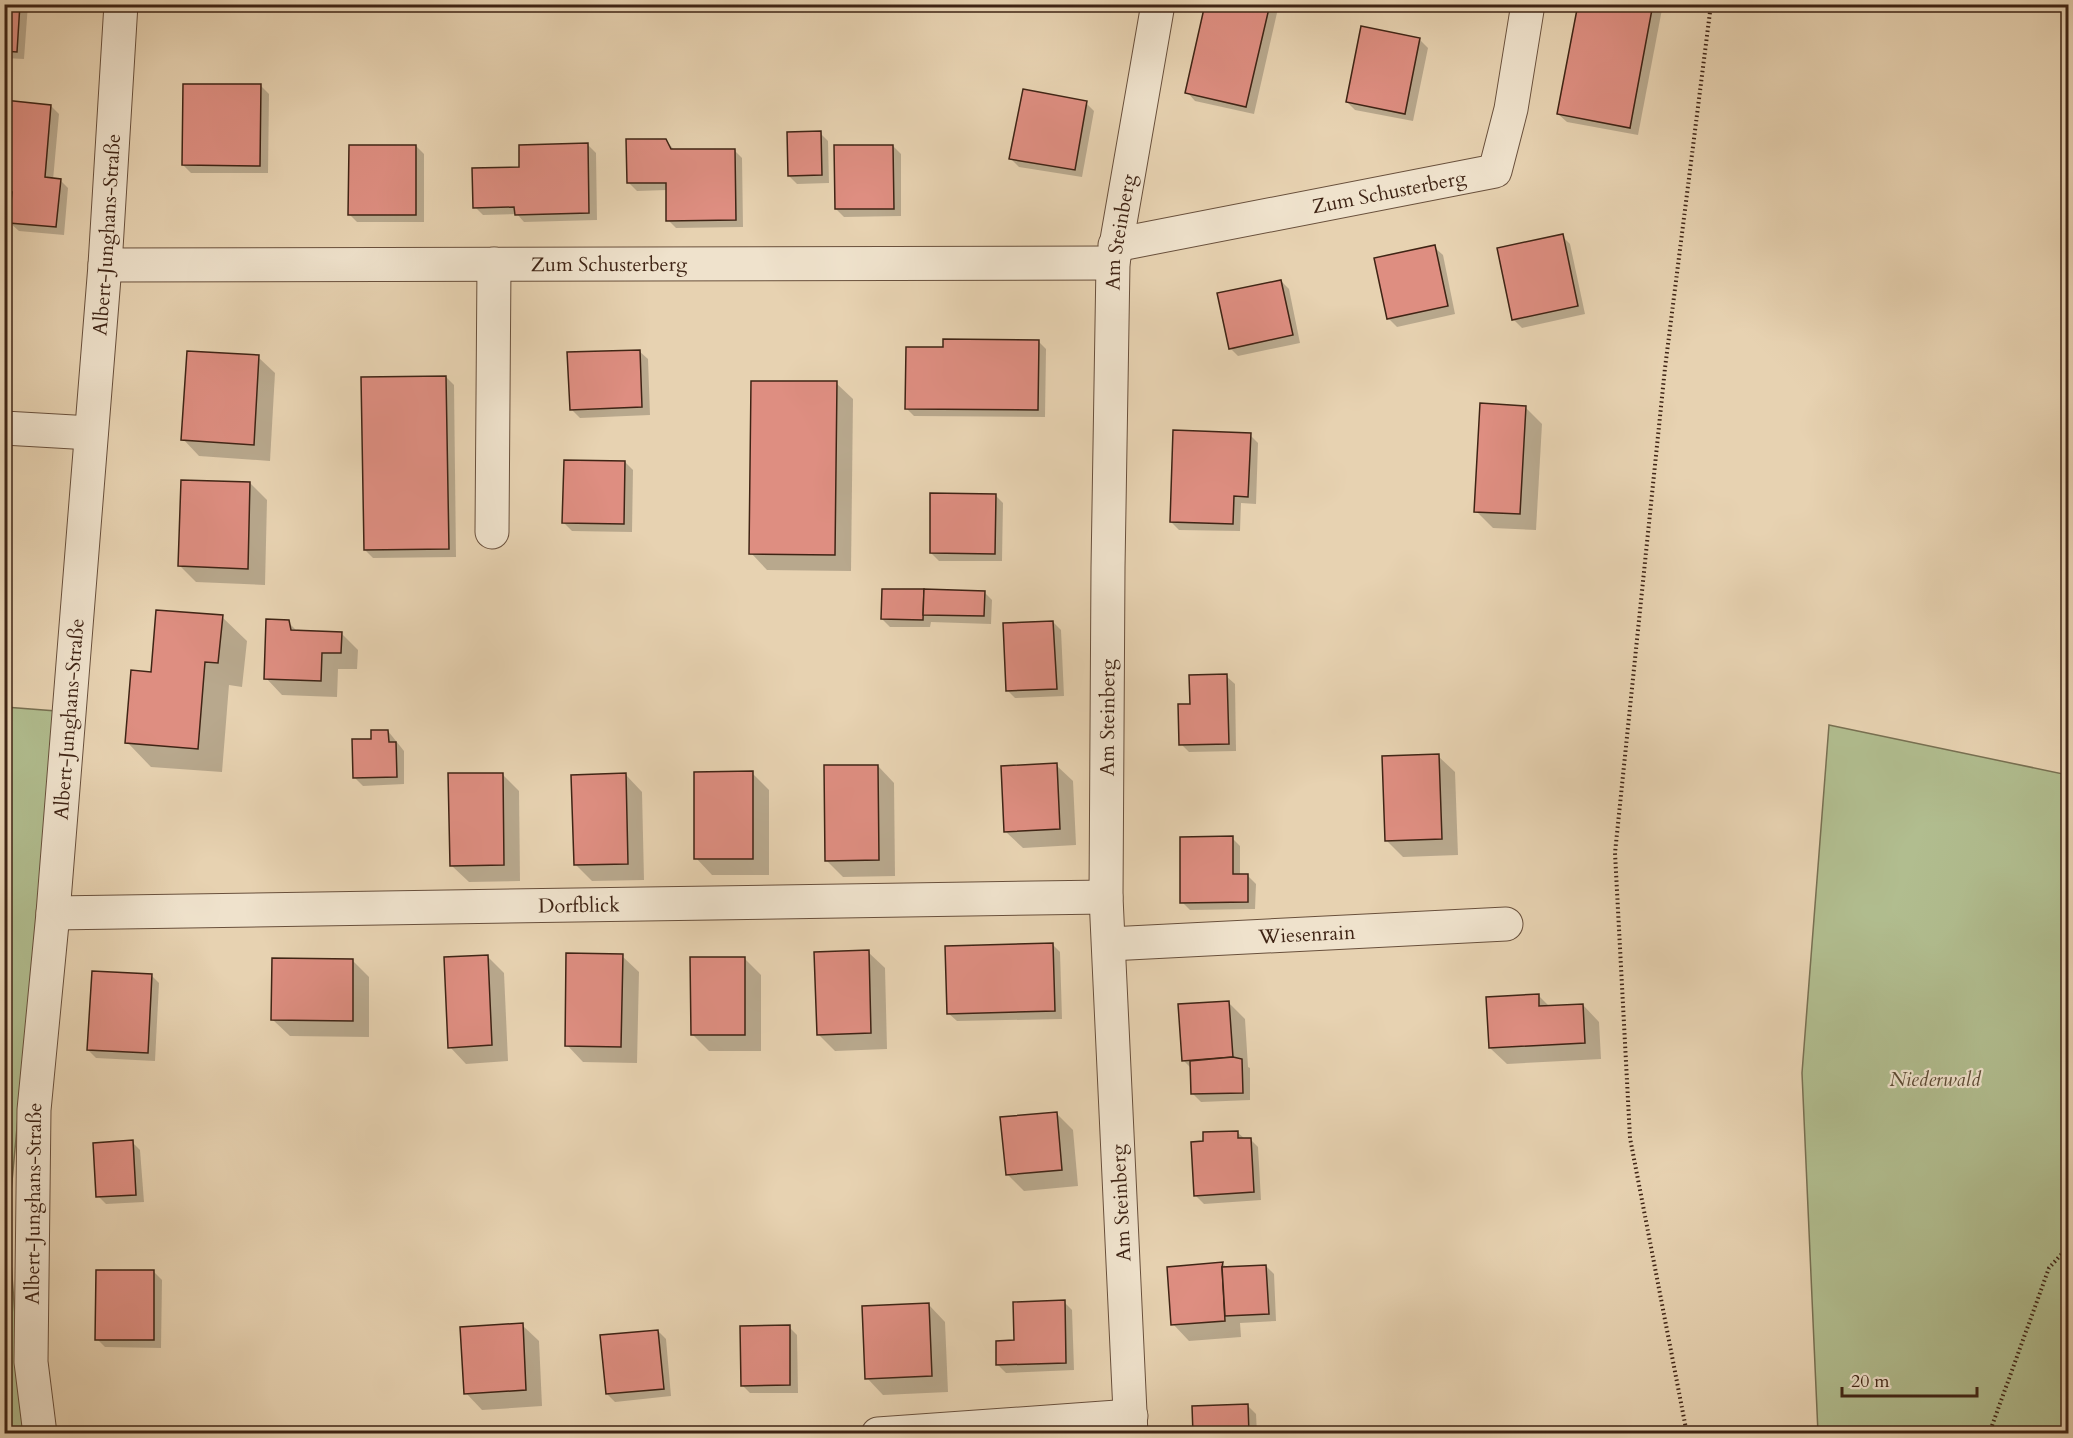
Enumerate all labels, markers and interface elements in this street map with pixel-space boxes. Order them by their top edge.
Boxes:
street label: Albert-Junghans-Straße [86,133,127,336]
street label: Zum Schusterberg [1309,163,1469,220]
street label: Am Steinberg [1099,171,1142,291]
street label: Zum Schusterberg [531,250,688,278]
street label: Albert-Junghans-Straße [47,617,90,821]
street label: Am Steinberg [1093,658,1121,776]
street label: Dorfblick [538,891,620,919]
street label: Wiesenrain [1257,918,1356,950]
park label: Niederwald [1889,1066,1982,1093]
street label: Albert-Junghans-Straße [18,1101,48,1305]
street label: Am Steinberg [1104,1143,1138,1262]
scale bar [1842,1360,1977,1398]
text: 20 m [1851,1369,1890,1394]

